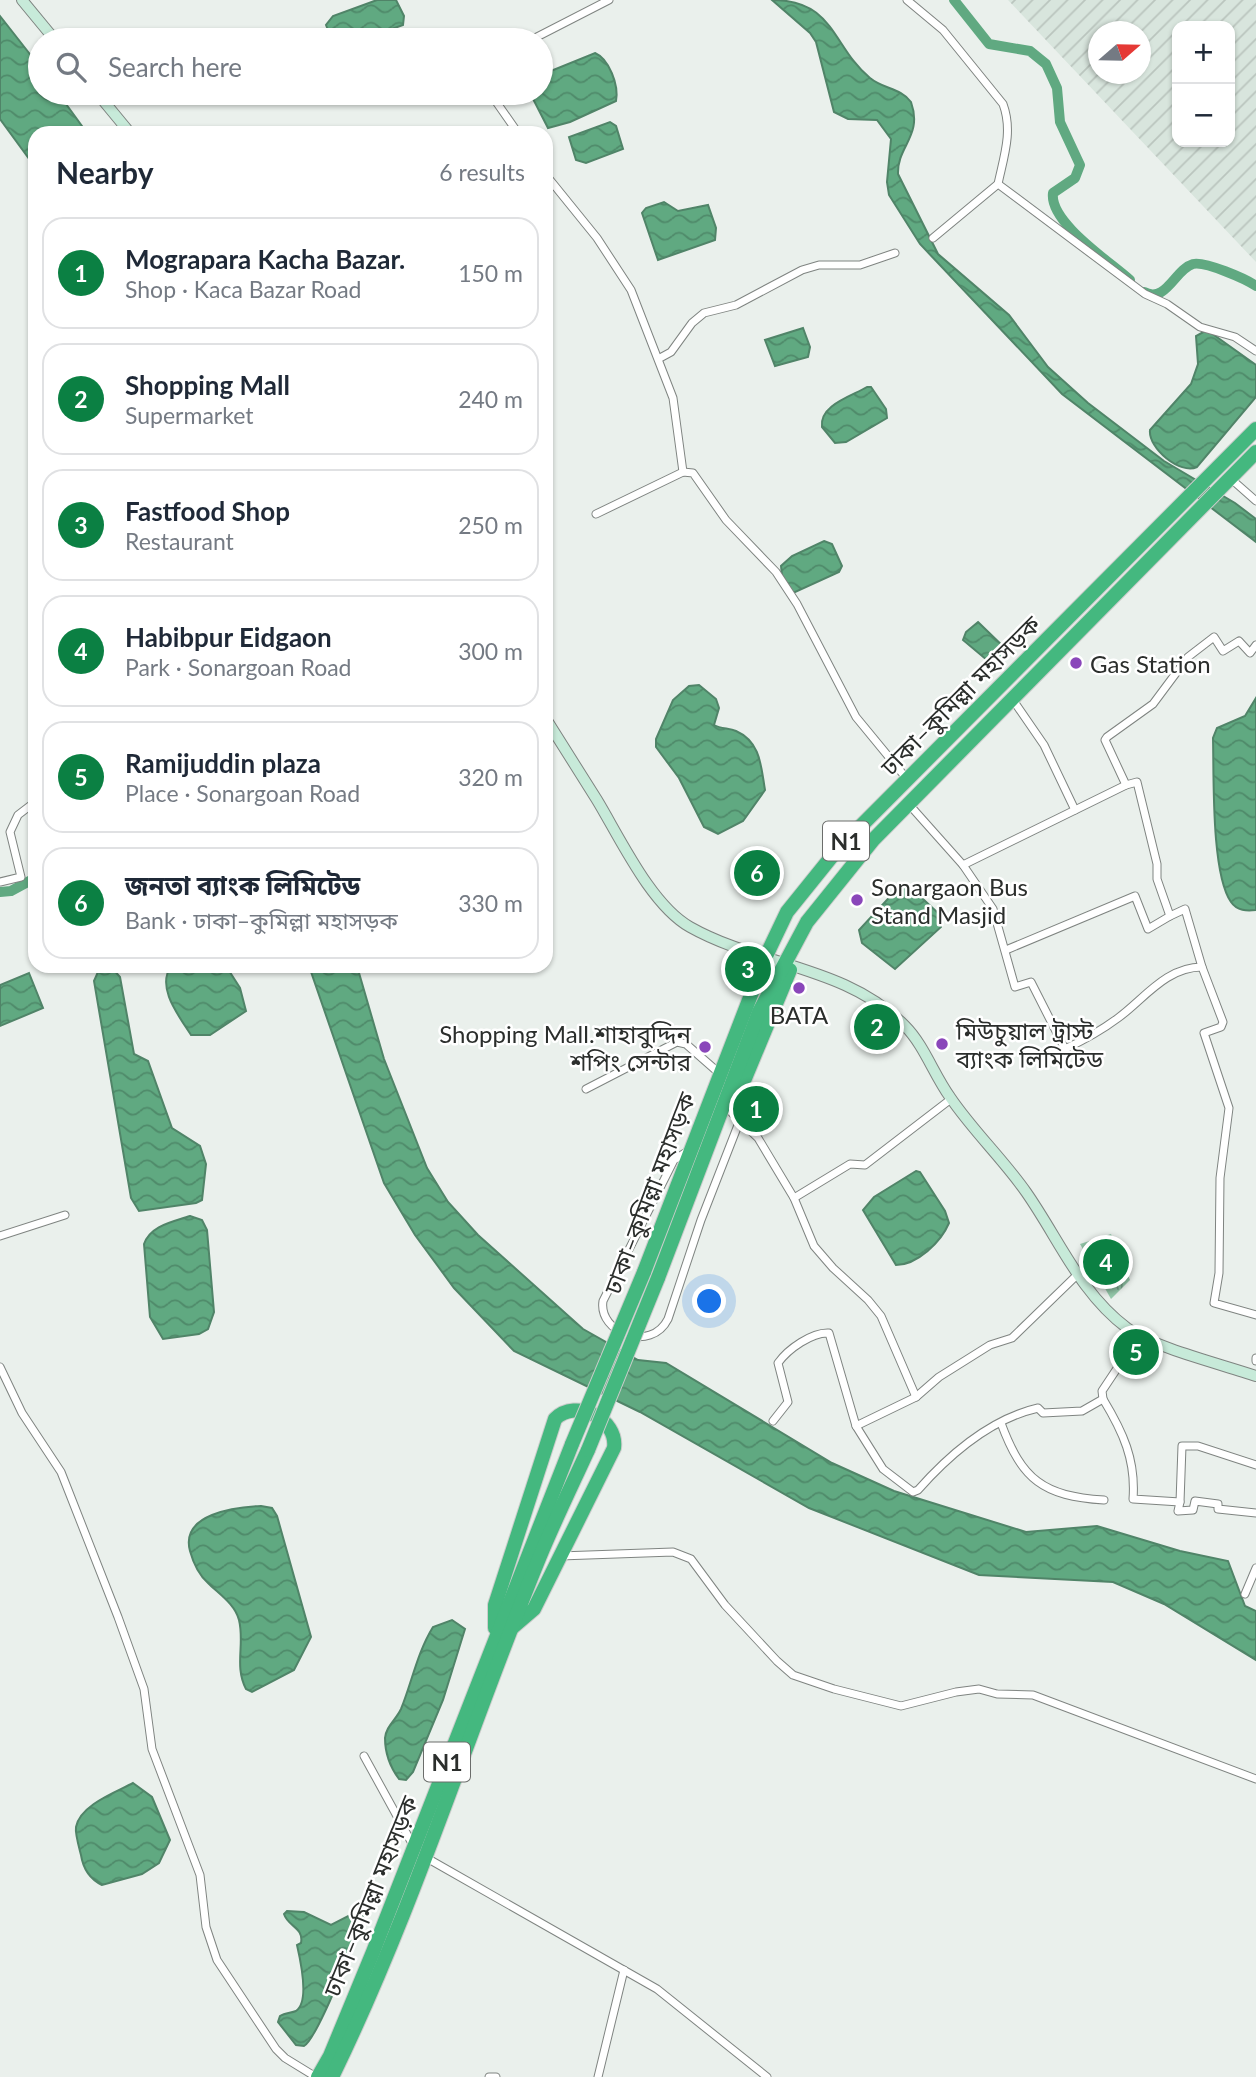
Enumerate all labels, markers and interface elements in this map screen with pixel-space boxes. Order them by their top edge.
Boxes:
north arrow [1088,21,1151,84]
map controls [1172,21,1235,147]
button: + [1172,21,1235,84]
search box [28,28,553,105]
icon: search [52,48,90,86]
text: Search here [108,51,242,83]
button: − [1172,84,1235,147]
text: Nearby [56,154,154,190]
text: 6 results [439,158,525,186]
text: Mograpara Kacha Bazar. [125,243,405,275]
text: 1 [74,259,88,287]
text: 150 m [458,259,523,287]
text: Shop · Kaca Bazar Road [125,275,361,303]
text: Shopping Mall [125,369,290,401]
text: 2 [74,385,88,413]
text: 240 m [458,385,523,413]
text: Supermarket [125,401,254,429]
text: Fastfood Shop [125,495,290,527]
text: 3 [74,511,88,539]
text: 250 m [458,511,523,539]
text: Restaurant [125,527,234,555]
street label: ঢাকা–কুমিল্লা মহাসড়ক [874,609,1047,782]
text: Habibpur Eidgaon [125,621,332,653]
text: 4 [74,637,88,665]
text: 300 m [458,637,523,665]
place label: Gas Station [1090,649,1211,678]
text: Park · Sonargoan Road [125,653,352,681]
marker: Gas Station [1068,655,1084,671]
text: Ramijuddin plaza [125,747,321,779]
text: 5 [74,763,88,791]
text: 320 m [458,763,523,791]
text: Place · Sonargoan Road [125,779,360,807]
road number: N1 [823,821,869,860]
pin: 6 [734,847,780,899]
text: জনতা ব্যাংক লিমিটেড [125,869,360,901]
place label: Sonargaon Bus Stand Masjid [871,872,1028,929]
text: 6 [74,889,88,917]
text: 330 m [458,889,523,917]
marker: Sonargaon Bus Stand Masjid [849,892,865,908]
text: Bank · ঢাকা–কুমিল্লা মহাসড়ক [125,906,398,934]
pin: 3 [725,943,771,995]
marker: BATA [791,980,807,996]
place label: BATA [770,1000,829,1029]
pin: 2 [854,1001,900,1053]
place label: মিউচুয়াল ট্রাস্ট ব্যাংক লিমিটেড [955,1016,1104,1073]
place label: Shopping Mall.শাহাবুদ্দিন শপিং সেন্টার [439,1019,692,1076]
marker: মিউচুয়াল ট্রাস্ট ব্যাংক লিমিটেড [934,1036,950,1052]
marker: Shopping Mall.শাহাবুদ্দিন শপিং সেন্টার [697,1039,713,1055]
pin: 1 [733,1083,779,1135]
street label: ঢাকা–কুমিল্লা মহাসড়ক [597,1088,702,1299]
pin: 4 [1083,1236,1129,1288]
your location [692,1284,726,1318]
pin: 5 [1113,1326,1159,1378]
road number: N1 [424,1742,470,1782]
street label: ঢাকা–কুমিল্লা মহাসড়ক [316,1791,425,2002]

